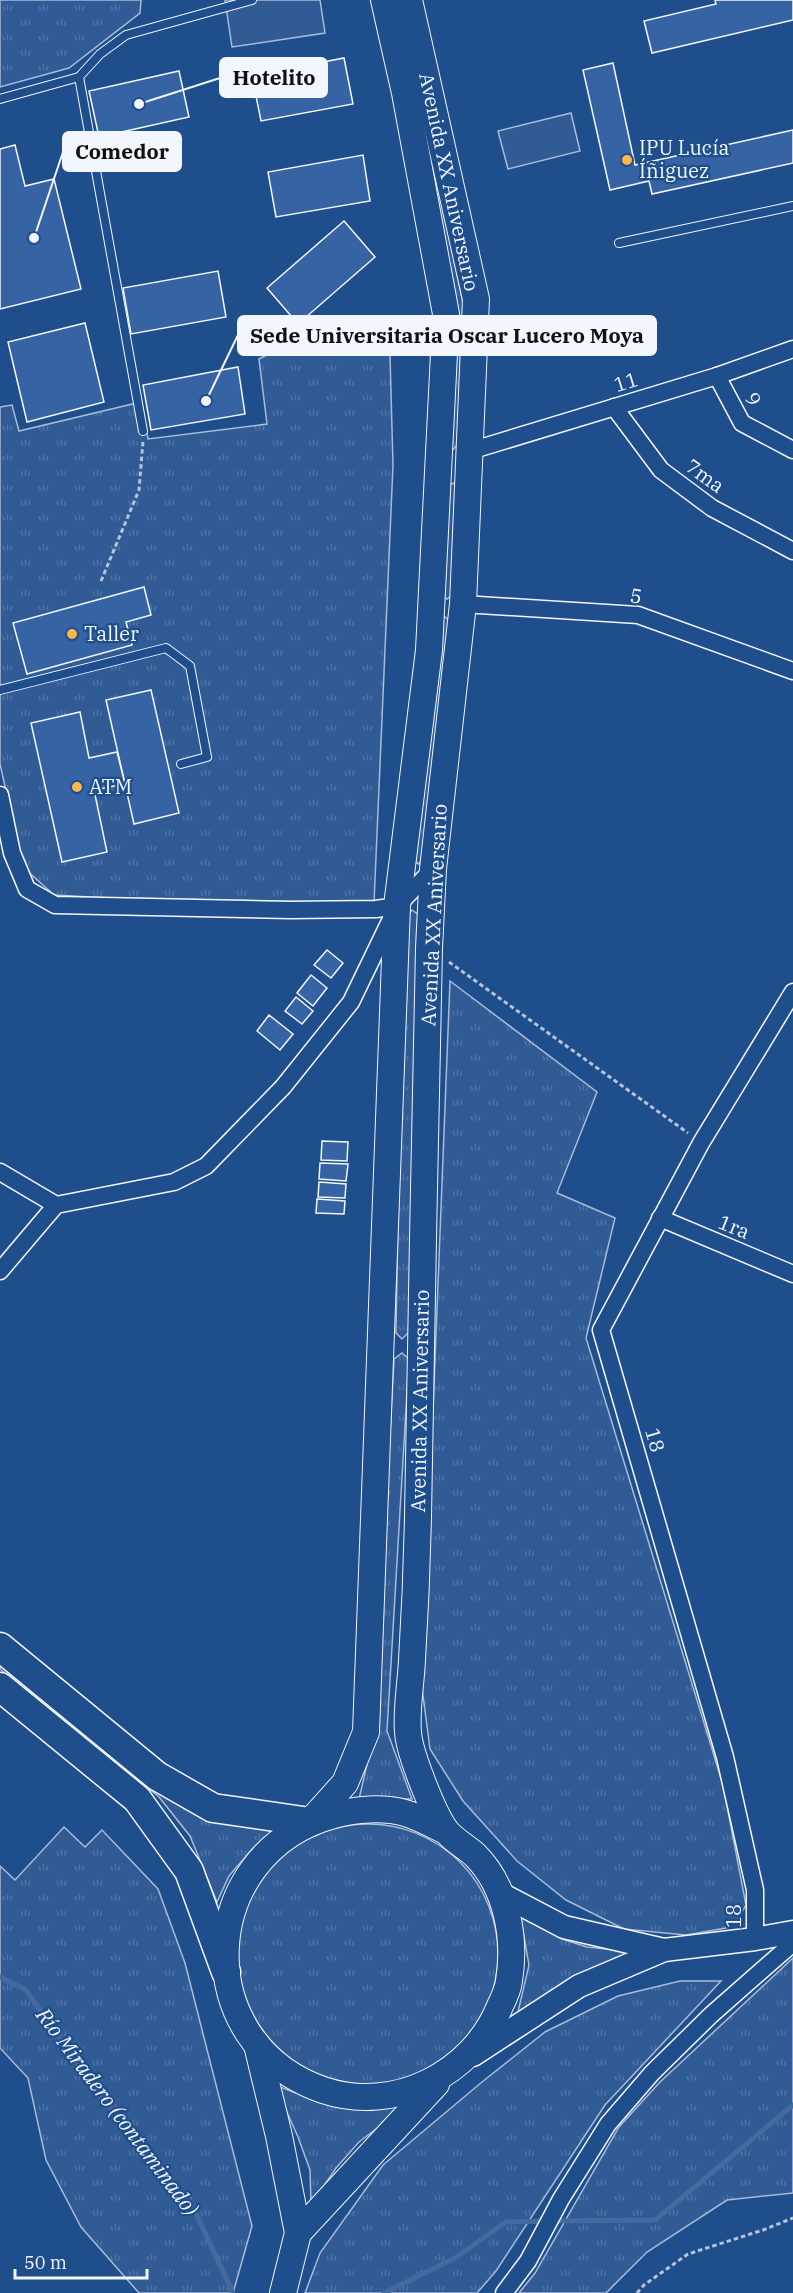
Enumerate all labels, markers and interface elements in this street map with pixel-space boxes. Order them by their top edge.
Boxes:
callout: Hotelito [220,58,327,97]
text: Hotelito [233,63,315,91]
street label: Avenida XX Aniversario [413,70,486,294]
callout: Comedor [63,132,181,171]
place label: IPU Lucía Íñiguez [639,134,729,184]
text: Comedor [75,137,170,165]
marker: IPU Lucía Íñiguez [620,153,634,167]
callout: Sede Universitaria Oscar Lucero Moya [238,316,656,355]
text: Sede Universitaria Oscar Lucero Moya [250,321,644,349]
street label: 11 [610,365,641,398]
street label: 9 [739,387,768,411]
street label: 7ma [680,452,730,499]
street label: 5 [628,581,644,610]
place label: Taller [84,620,139,647]
marker: Taller [65,627,79,641]
place label: ATM [89,773,132,800]
marker: ATM [70,780,84,794]
street label: Avenida XX Aniversario [414,803,453,1027]
street label: 1ra [714,1208,754,1245]
street label: Avenida XX Aniversario [404,1289,435,1513]
street label: 18 [639,1425,672,1455]
street label: 18 [720,1904,747,1928]
water label: Río Miradero (contaminado) [30,2001,205,2221]
scale bar [15,2242,147,2280]
text: 50 m [24,2251,67,2274]

